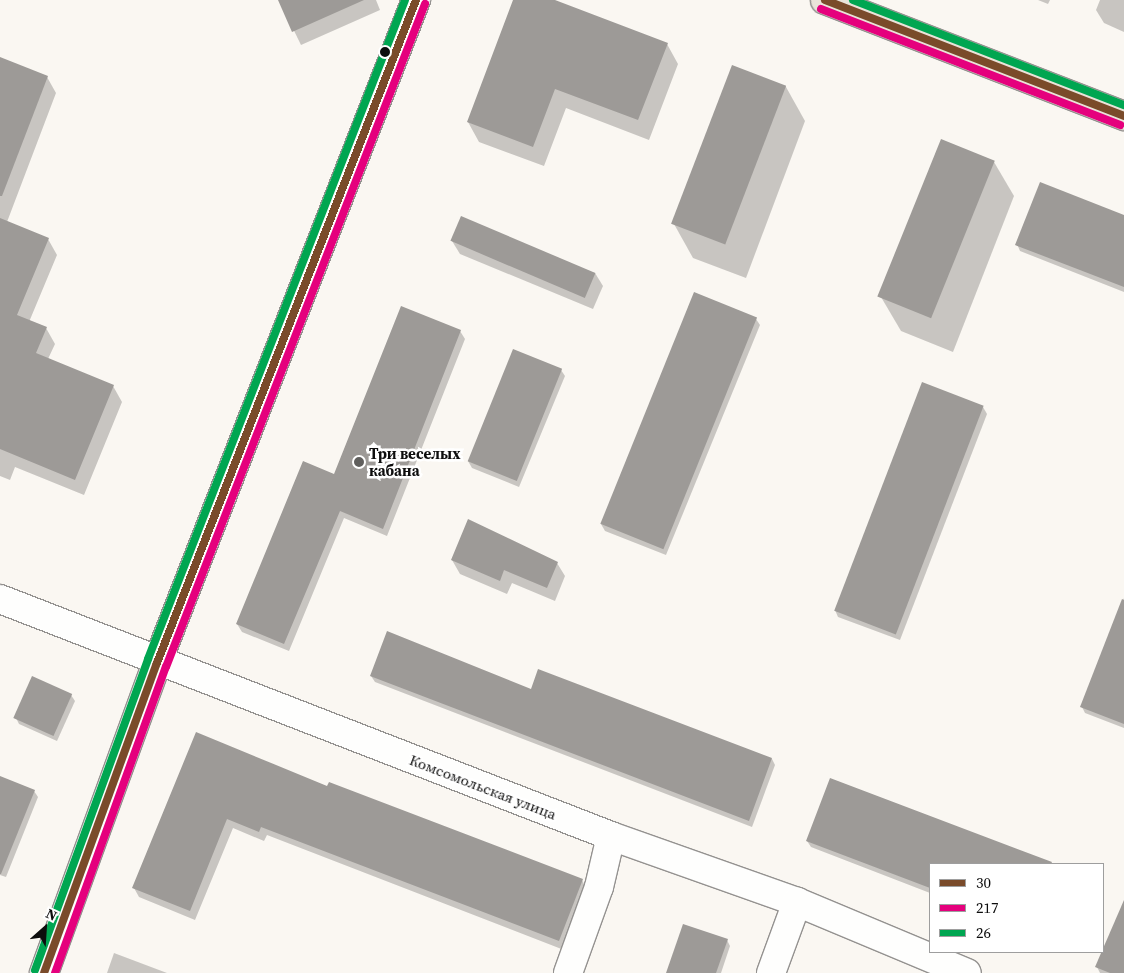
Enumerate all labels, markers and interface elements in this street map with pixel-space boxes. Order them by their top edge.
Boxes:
unlabelled marker [380,47,390,57]
place label: Три веселых кабана [369,444,460,479]
marker: Три веселых кабана [353,456,365,468]
street label: Комсомольская улица [407,751,559,823]
legend [929,863,1104,953]
text: 30 [976,872,991,893]
text: 217 [976,897,999,918]
north arrow [20,903,70,953]
text: N [43,903,61,926]
text: 26 [976,922,991,943]

